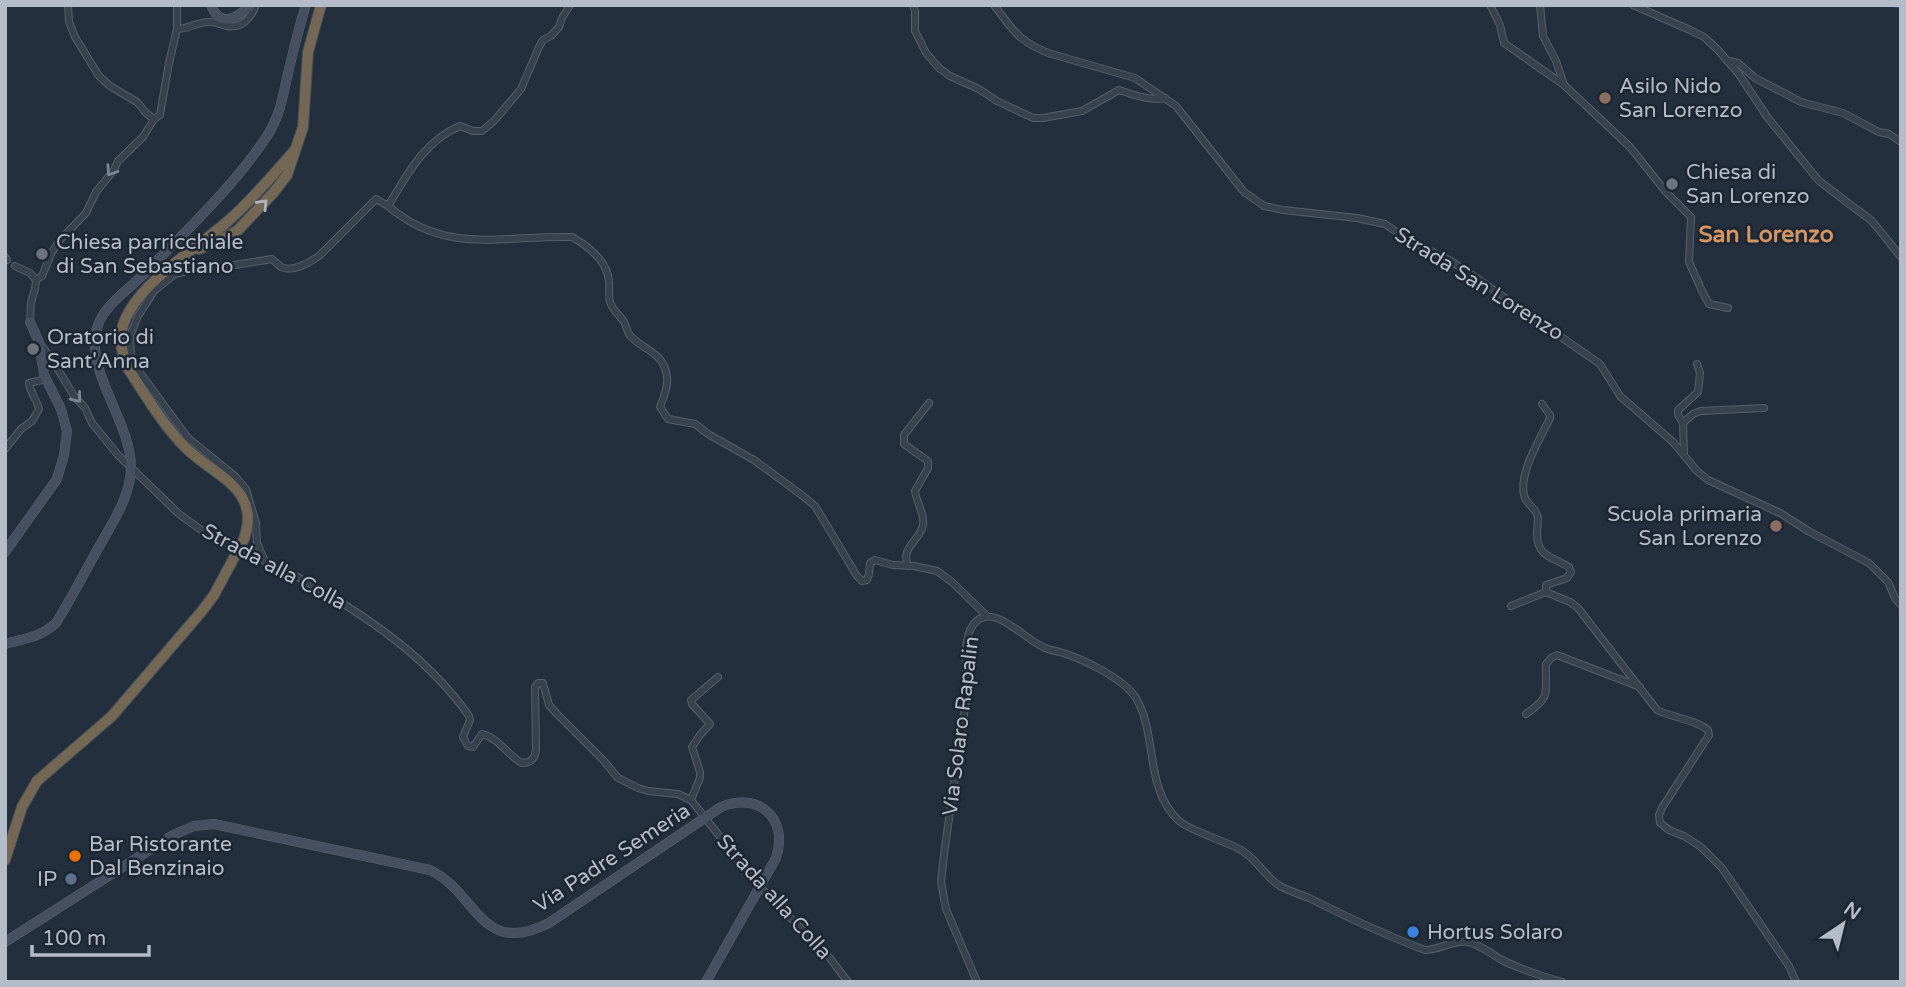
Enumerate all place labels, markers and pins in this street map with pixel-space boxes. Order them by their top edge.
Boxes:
place label: Asilo Nido San Lorenzo [1619,74,1742,123]
marker: Asilo Nido San Lorenzo [1597,90,1613,106]
place label: Chiesa di San Lorenzo [1686,160,1809,209]
marker: Chiesa di San Lorenzo [1664,176,1680,192]
place label: Chiesa parricchiale di San Sebastiano [56,230,244,279]
marker: Chiesa parricchiale di San Sebastiano [34,246,50,262]
place label: Oratorio di Sant'Anna [47,325,154,374]
marker: Oratorio di Sant'Anna [25,341,41,357]
place label: Scuola primaria San Lorenzo [1607,502,1762,551]
marker: Scuola primaria San Lorenzo [1768,518,1784,534]
place label: Bar Ristorante Dal Benzinaio [89,832,232,881]
marker: Bar Ristorante Dal Benzinaio [67,848,83,864]
place label: IP [37,867,57,892]
marker: IP [63,871,79,887]
place label: Hortus Solaro [1427,920,1563,945]
marker: Hortus Solaro [1405,924,1421,940]

